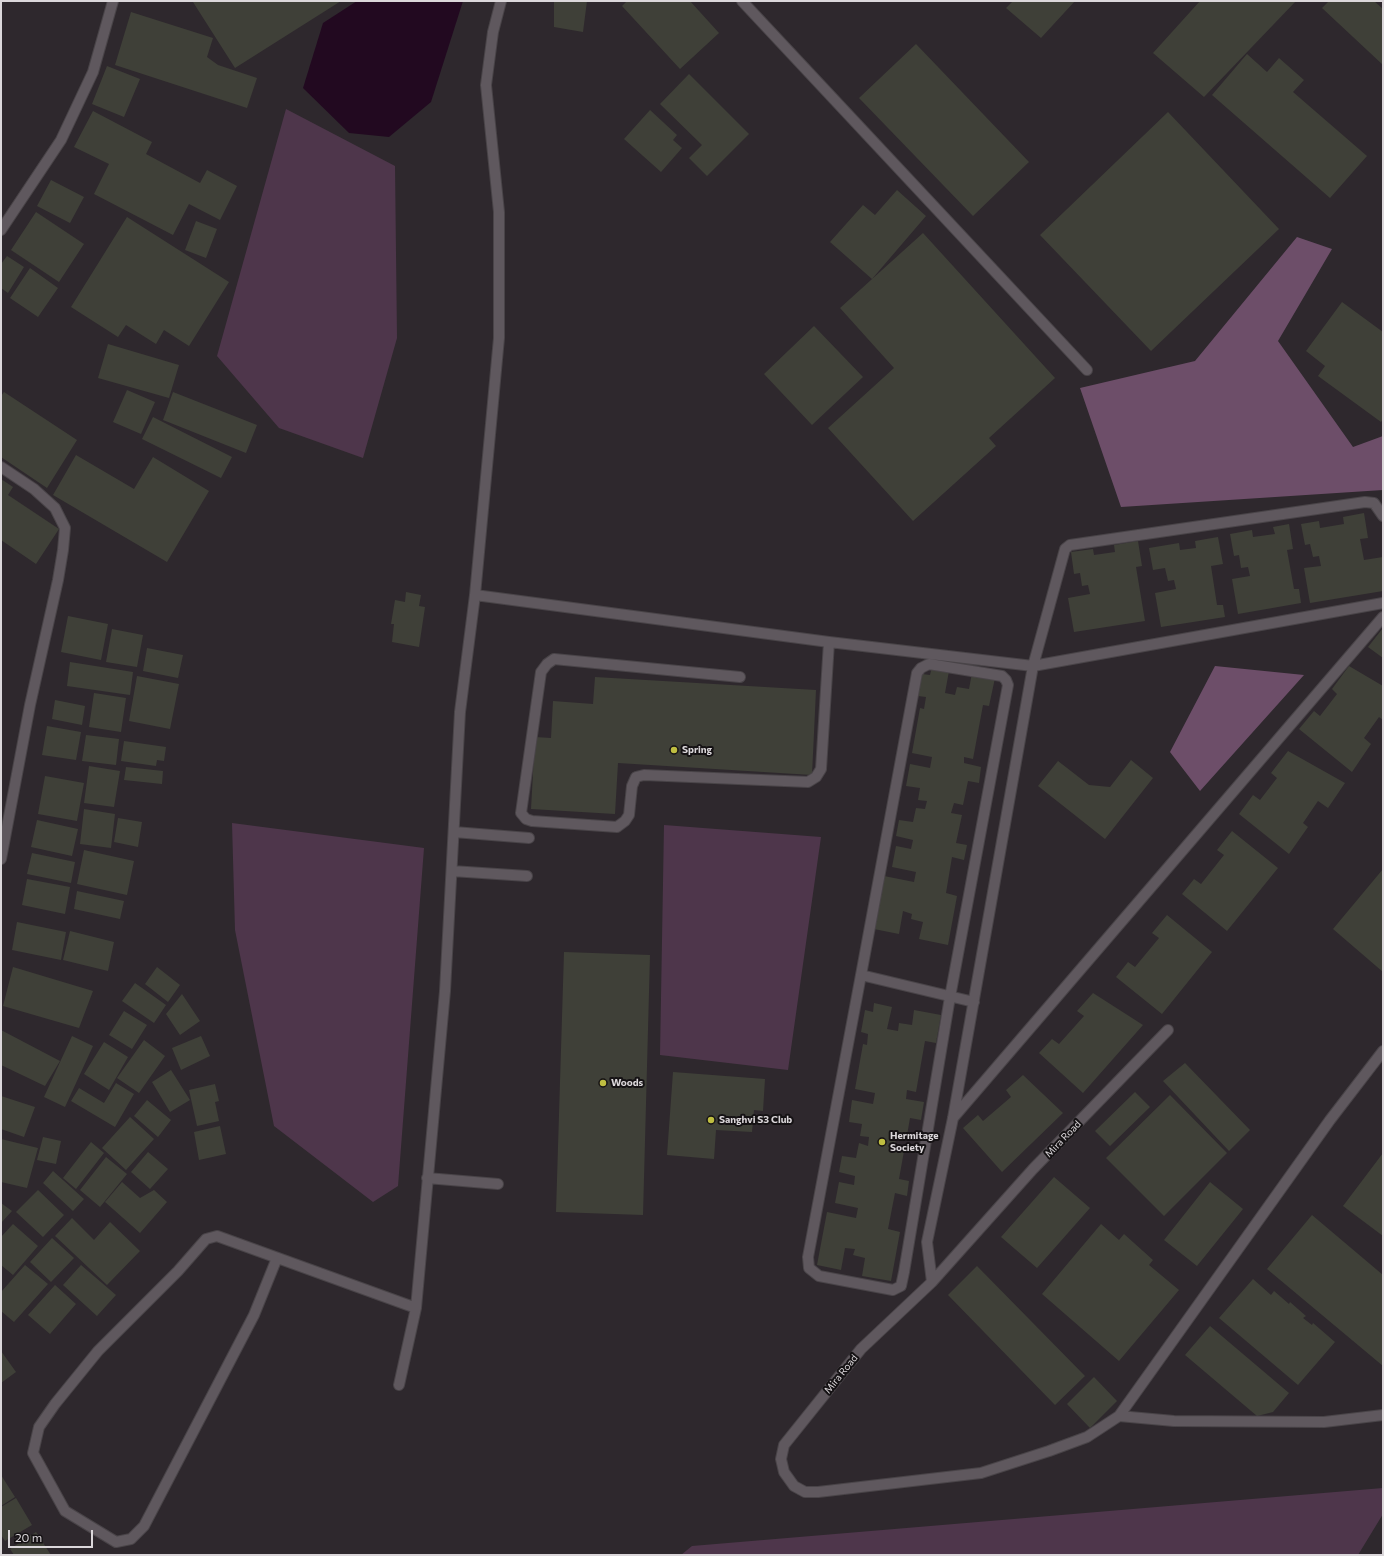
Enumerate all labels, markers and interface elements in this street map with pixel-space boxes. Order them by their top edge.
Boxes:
place label: Spring [682,744,712,756]
marker: Spring [669,745,679,755]
place label: Woods [611,1077,643,1089]
marker: Woods [598,1078,608,1088]
place label: Sanghvi S3 Club [719,1114,792,1126]
marker: Sanghvi S3 Club [706,1115,716,1125]
street label: Mira Road [1043,1118,1083,1160]
place label: Hermitage Society [890,1130,939,1154]
marker: Hermitage Society [877,1137,887,1147]
street label: Mira Road [822,1352,860,1396]
scale bar [10,1522,95,1548]
text: 20 m [15,1530,42,1544]

